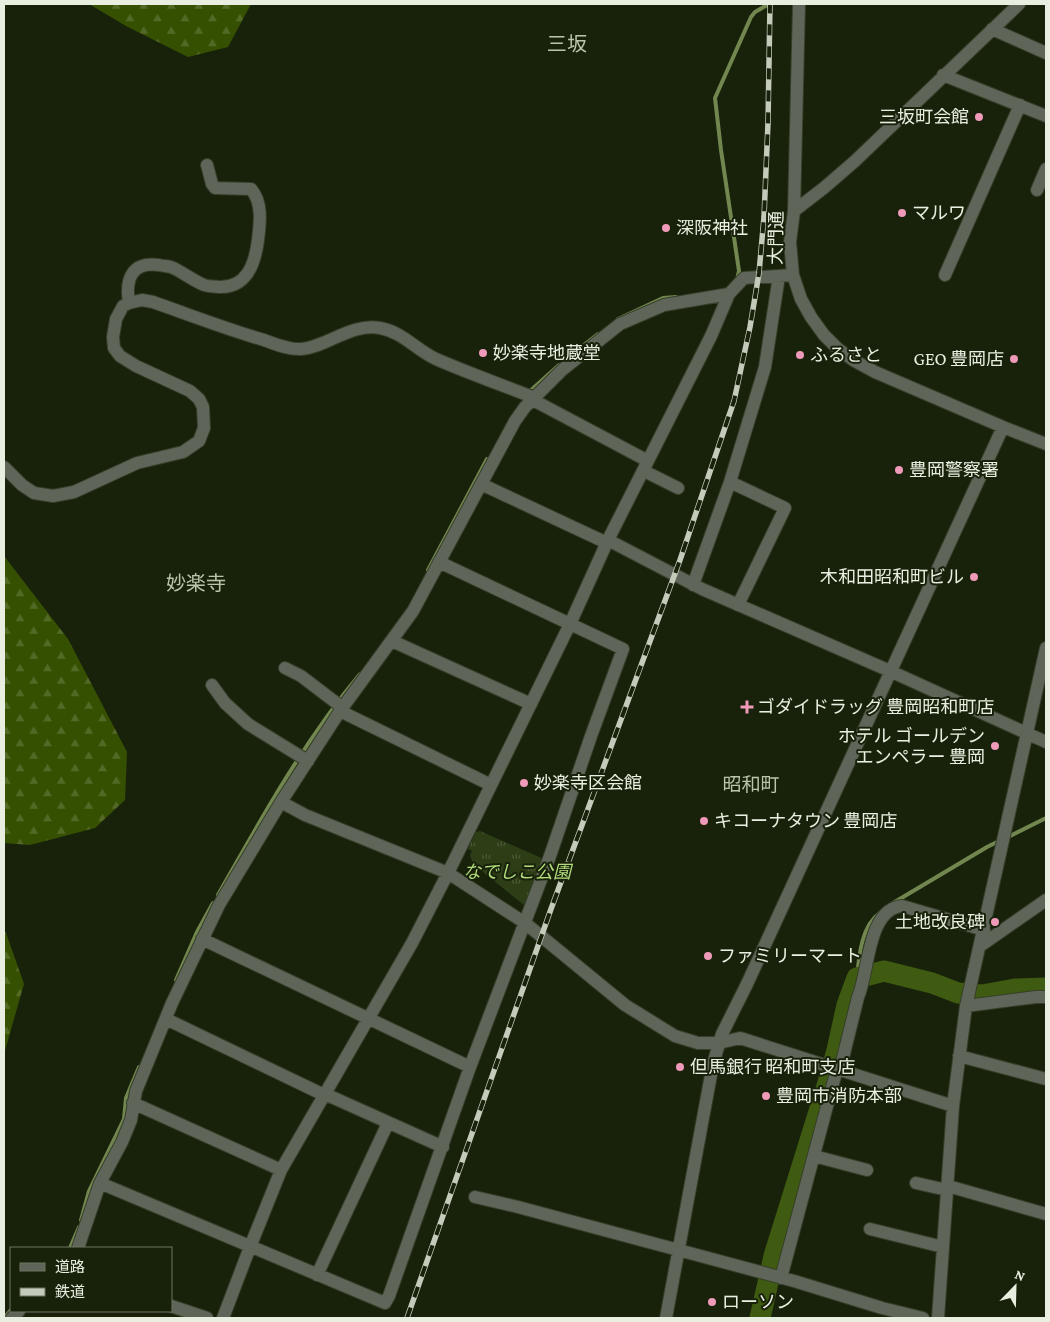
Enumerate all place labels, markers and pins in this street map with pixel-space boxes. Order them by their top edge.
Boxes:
place label: 三坂町会館 [879,107,969,127]
marker: 三坂町会館 [973,111,985,123]
place label: マルワ [912,203,966,223]
marker: マルワ [896,207,908,219]
place label: 深阪神社 [676,218,748,238]
marker: 深阪神社 [660,222,672,234]
place label: 妙楽寺地蔵堂 [493,343,601,363]
place label: ふるさと [810,345,882,365]
marker: 妙楽寺地蔵堂 [477,347,489,359]
marker: ふるさと [794,349,806,361]
place label: GEO 豊岡店 [913,349,1004,369]
marker: GEO 豊岡店 [1008,353,1020,365]
place label: 豊岡警察署 [909,460,999,480]
marker: 豊岡警察署 [893,464,905,476]
place label: 木和田昭和町ビル [820,567,964,587]
marker: 木和田昭和町ビル [968,571,980,583]
place label: ゴダイドラッグ 豊岡昭和町店 [757,697,994,717]
marker: ゴダイドラッグ 豊岡昭和町店 [741,701,753,713]
place label: ホテル ゴールデン エンペラー 豊岡 [838,726,985,767]
marker: ホテル ゴールデン エンペラー 豊岡 [989,740,1001,752]
place label: 妙楽寺区会館 [534,773,642,793]
marker: 妙楽寺区会館 [518,777,530,789]
place label: キコーナタウン 豊岡店 [714,811,897,831]
marker: キコーナタウン 豊岡店 [698,815,710,827]
place label: 土地改良碑 [895,912,985,932]
marker: 土地改良碑 [989,916,1001,928]
place label: ファミリーマート [718,946,862,966]
marker: ファミリーマート [702,950,714,962]
place label: 但馬銀行 昭和町支店 [690,1057,855,1077]
marker: 但馬銀行 昭和町支店 [674,1061,686,1073]
place label: 豊岡市消防本部 [776,1086,902,1106]
marker: 豊岡市消防本部 [760,1090,772,1102]
place label: ローソン [722,1292,794,1312]
marker: ローソン [706,1296,718,1308]

